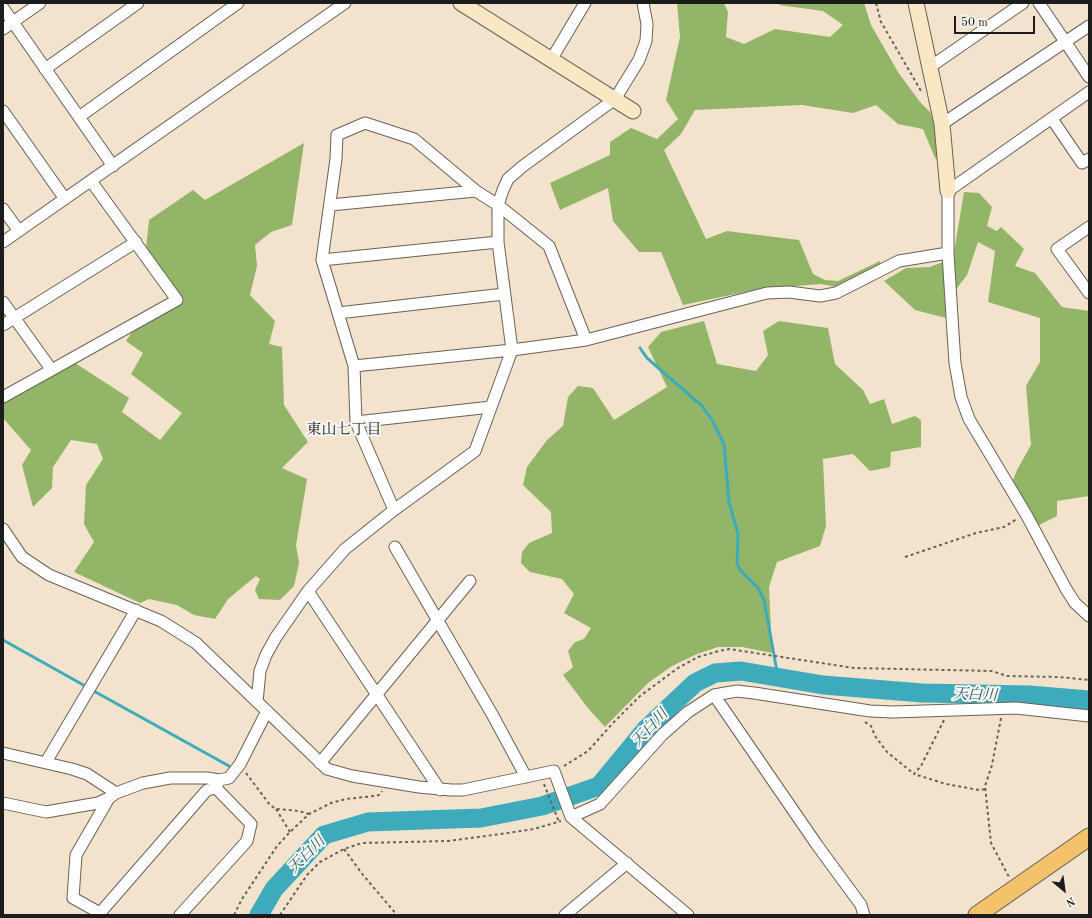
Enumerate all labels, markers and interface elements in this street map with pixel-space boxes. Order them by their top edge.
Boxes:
scale bar [956,8,1037,34]
text: 50 m [961,17,988,29]
district label: 東山七丁目 [307,421,381,439]
water label: 天白川 [952,685,998,705]
water label: 天白川 [628,705,672,751]
water label: 天白川 [285,833,329,877]
north arrow [1044,870,1084,910]
text: N [1064,894,1076,908]

